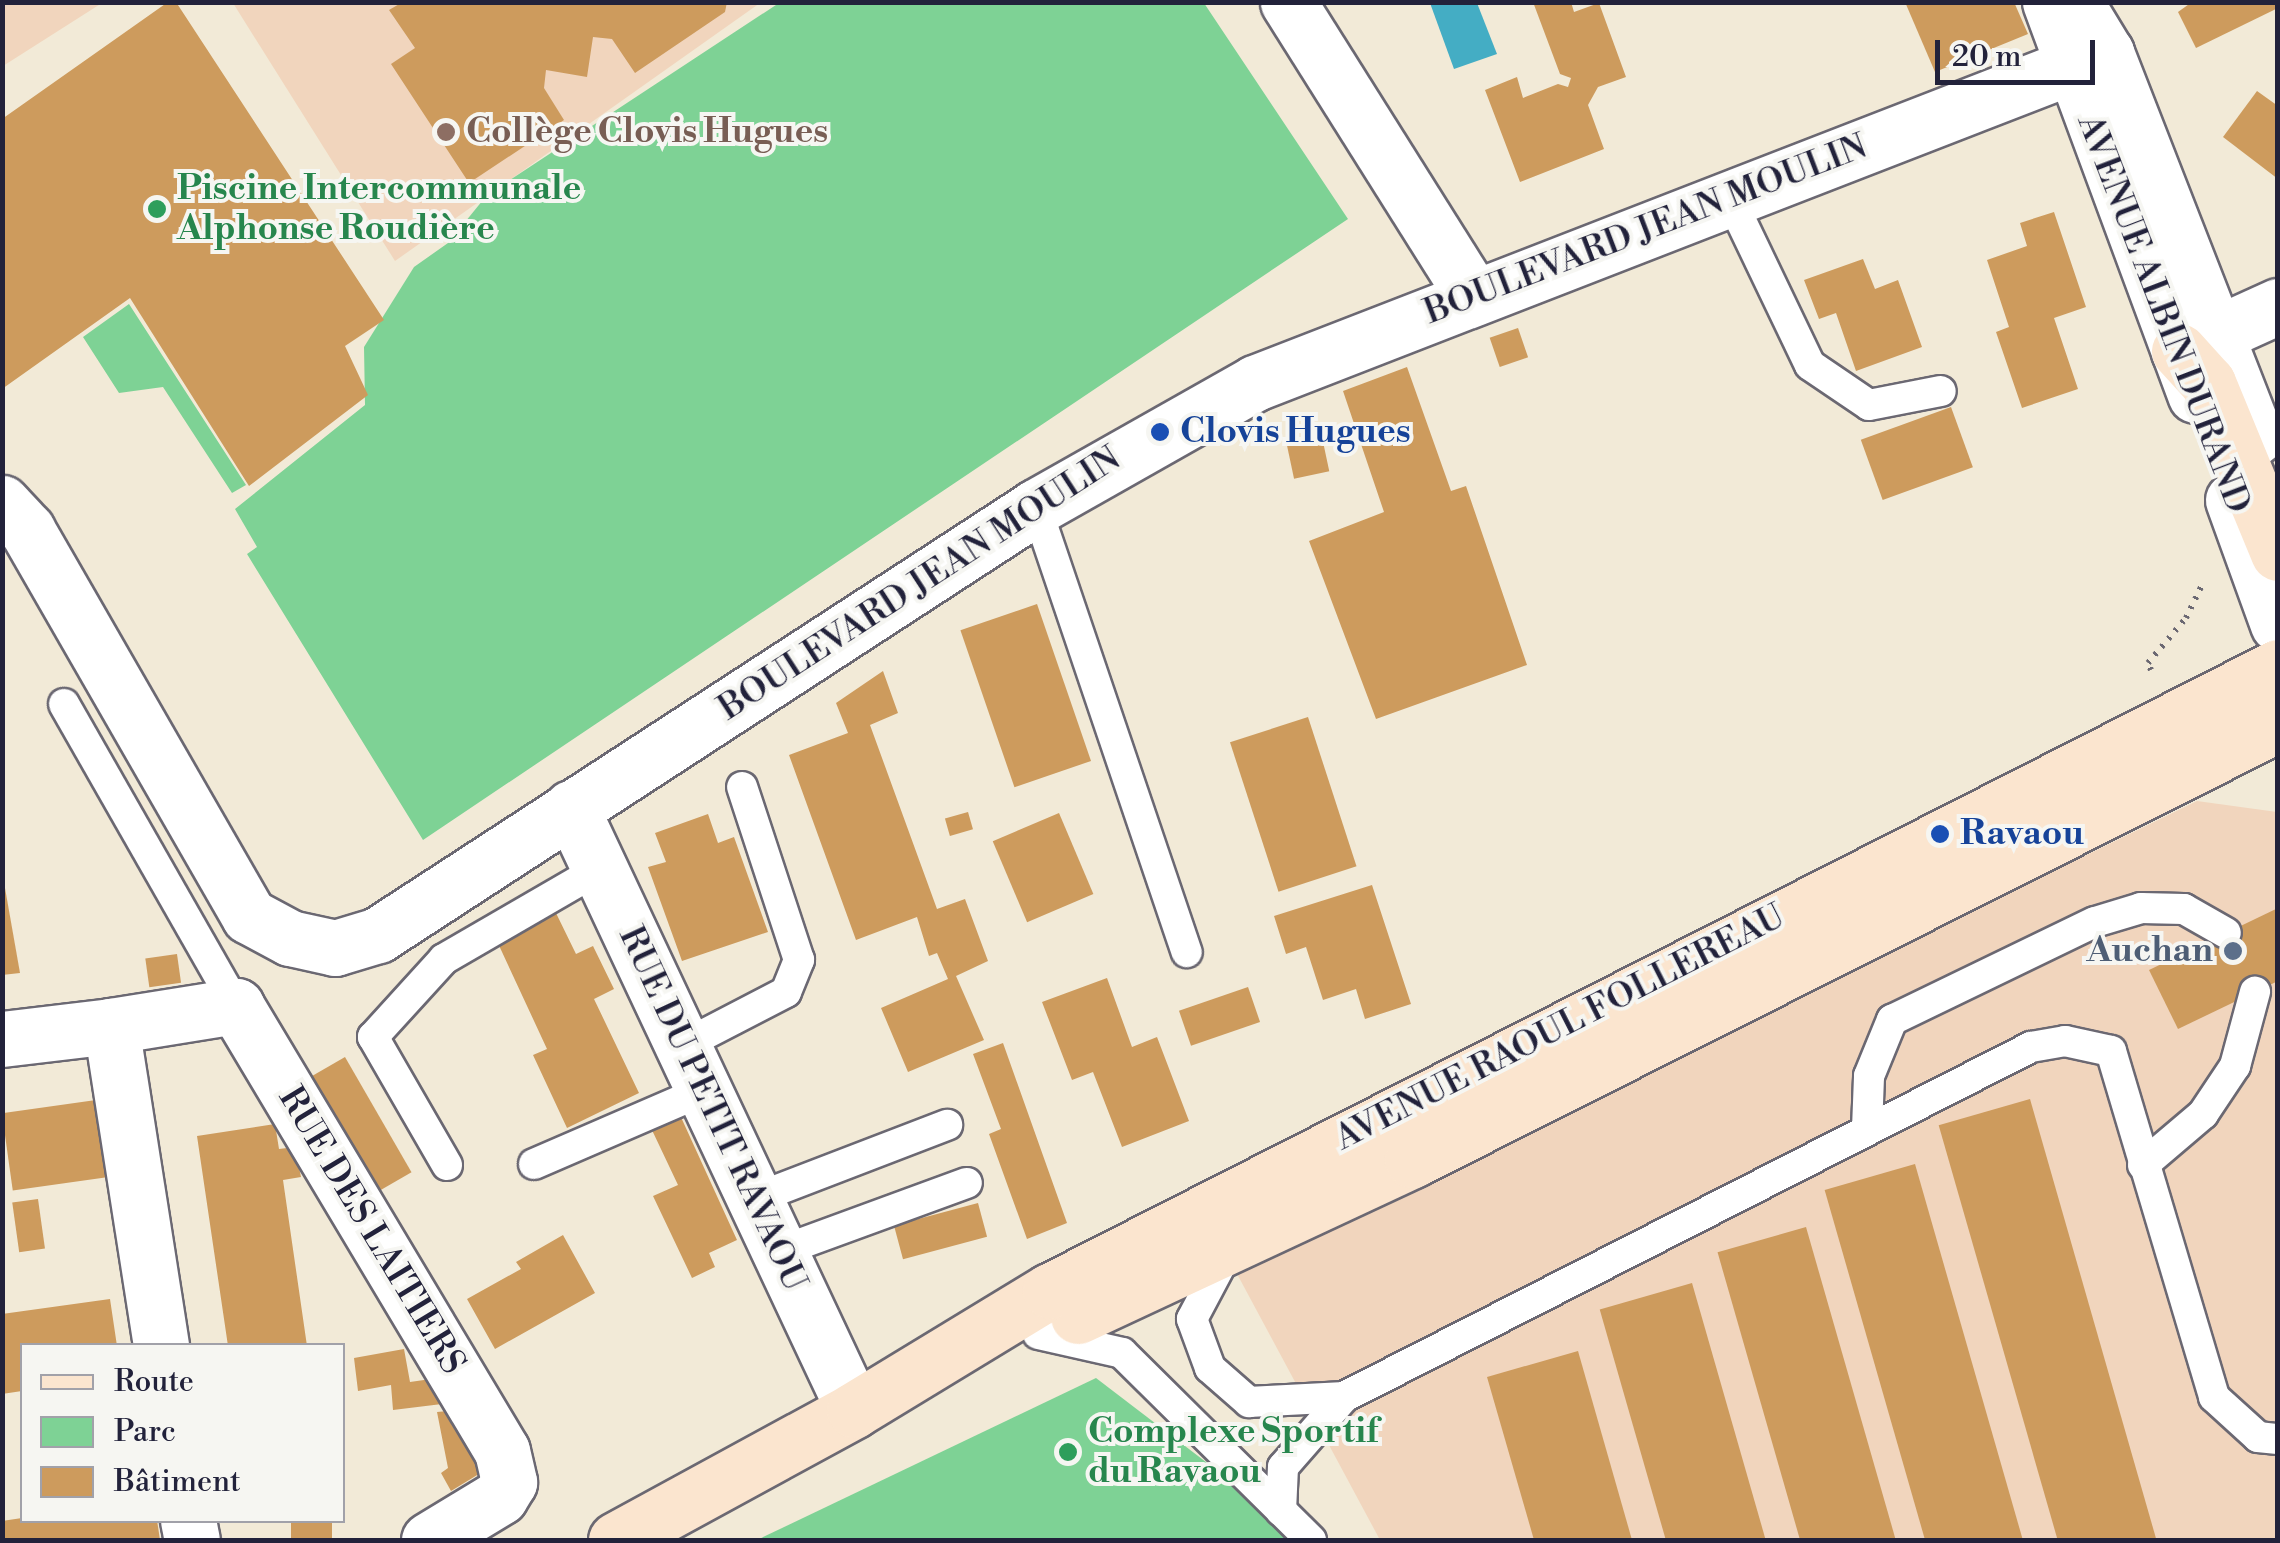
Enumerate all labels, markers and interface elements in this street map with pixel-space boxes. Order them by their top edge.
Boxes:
scale bar [1940,20,2100,82]
text: 20 m [1952,38,2021,76]
street label: AVENUE ALBIN DURAND [2067,109,2259,519]
place label: Collège Clovis Hugues [466,111,828,153]
marker: Collège Clovis Hugues [435,121,457,143]
street label: BOULEVARD JEAN MOULIN [1419,126,1873,334]
place label: Piscine Intercommunale Alphonse Roudière [177,168,581,250]
marker: Piscine Intercommunale Alphonse Roudière [146,198,168,220]
place label: Clovis Hugues [1180,411,1411,453]
marker: Clovis Hugues [1149,421,1171,443]
street label: BOULEVARD JEAN MOULIN [711,438,1129,730]
place label: Ravaou [1960,813,2084,855]
marker: Ravaou [1929,823,1951,845]
street label: AVENUE RAOUL FOLLEREAU [1328,896,1792,1160]
street label: RUE DU PETIT RAVAOU [609,920,815,1298]
place label: Auchan [2087,930,2213,972]
marker: Auchan [2222,940,2244,962]
street label: RUE DES LAITIERS [269,1080,473,1382]
legend [20,1343,345,1523]
text: Route [114,1363,194,1401]
place label: Complexe Sportif du Ravaou [1088,1411,1378,1493]
text: Parc [114,1413,176,1451]
marker: Complexe Sportif du Ravaou [1057,1441,1079,1463]
text: Bâtiment [114,1463,241,1501]

